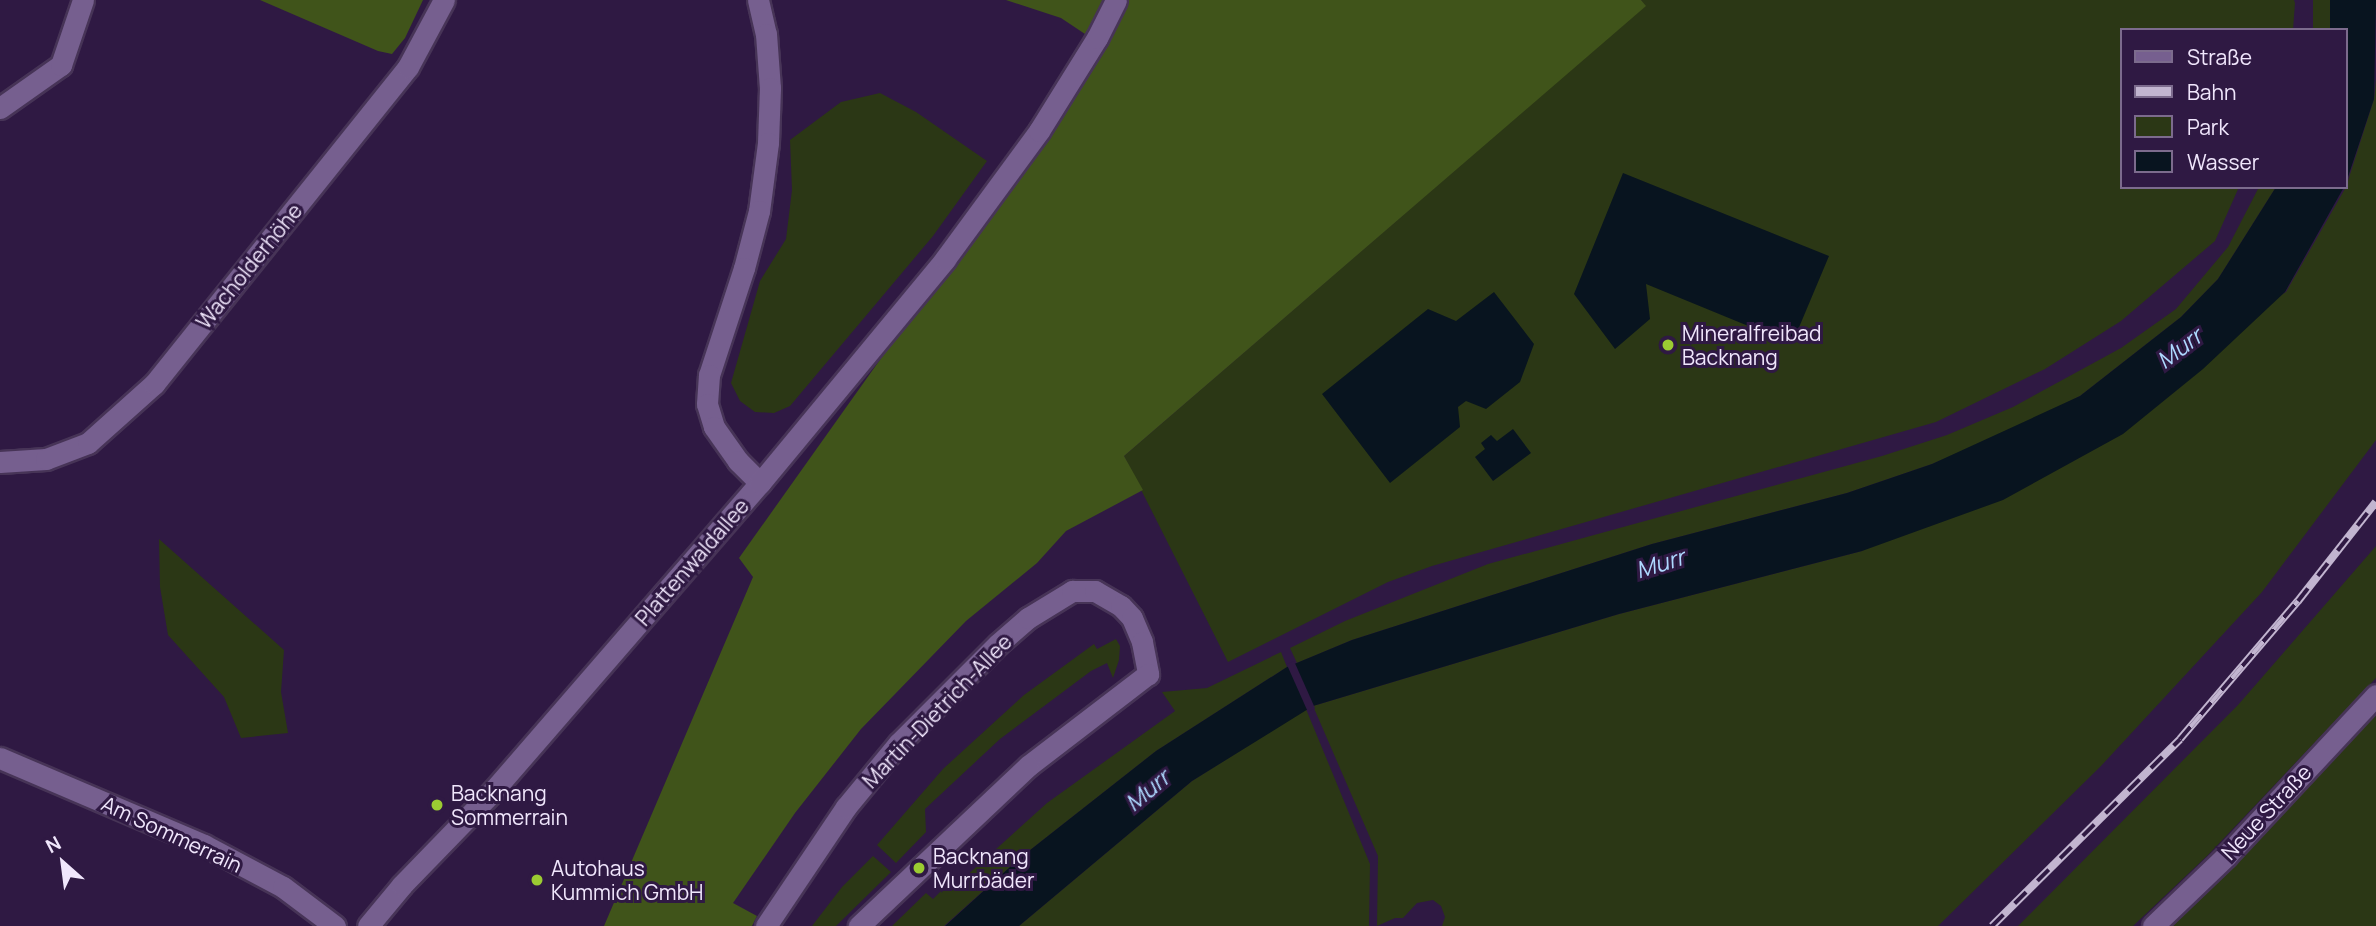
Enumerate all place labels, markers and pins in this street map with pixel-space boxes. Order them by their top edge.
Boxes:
place label: Mineralfreibad Backnang [1682,320,1821,370]
marker: Mineralfreibad Backnang [1660,337,1676,353]
place label: Backnang Sommerrain [451,780,568,830]
marker: Backnang Sommerrain [429,797,445,813]
place label: Backnang Murrbäder [933,843,1035,893]
place label: Autohaus Kummich GmbH [551,855,703,905]
marker: Backnang Murrbäder [911,860,927,876]
marker: Autohaus Kummich GmbH [529,872,545,888]

